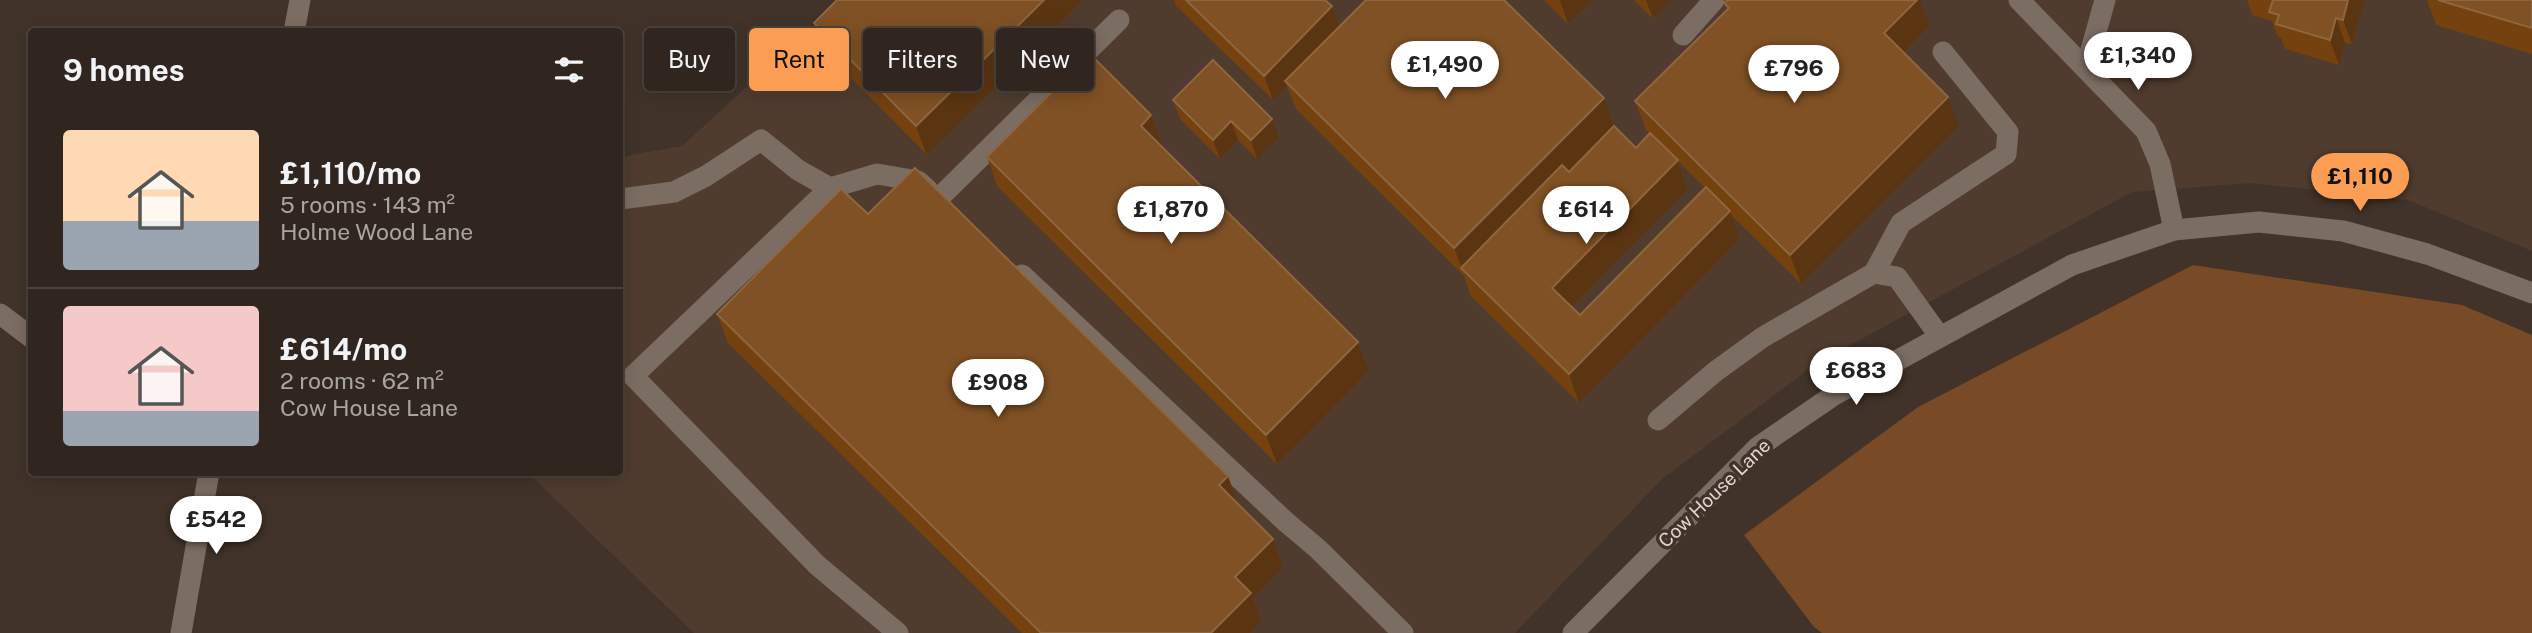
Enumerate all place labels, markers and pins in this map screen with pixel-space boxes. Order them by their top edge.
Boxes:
pin: £1,340 [2081,32,2195,92]
pin: £1,490 [1388,42,1502,101]
pin: £796 [1753,46,1835,105]
pin: £1,110 [2303,154,2417,213]
pin: £1,870 [1114,187,1228,246]
pin: £614 [1545,187,1627,246]
pin: £683 [1815,348,1897,407]
pin: £908 [957,360,1039,419]
pin: £542 [175,496,257,556]

